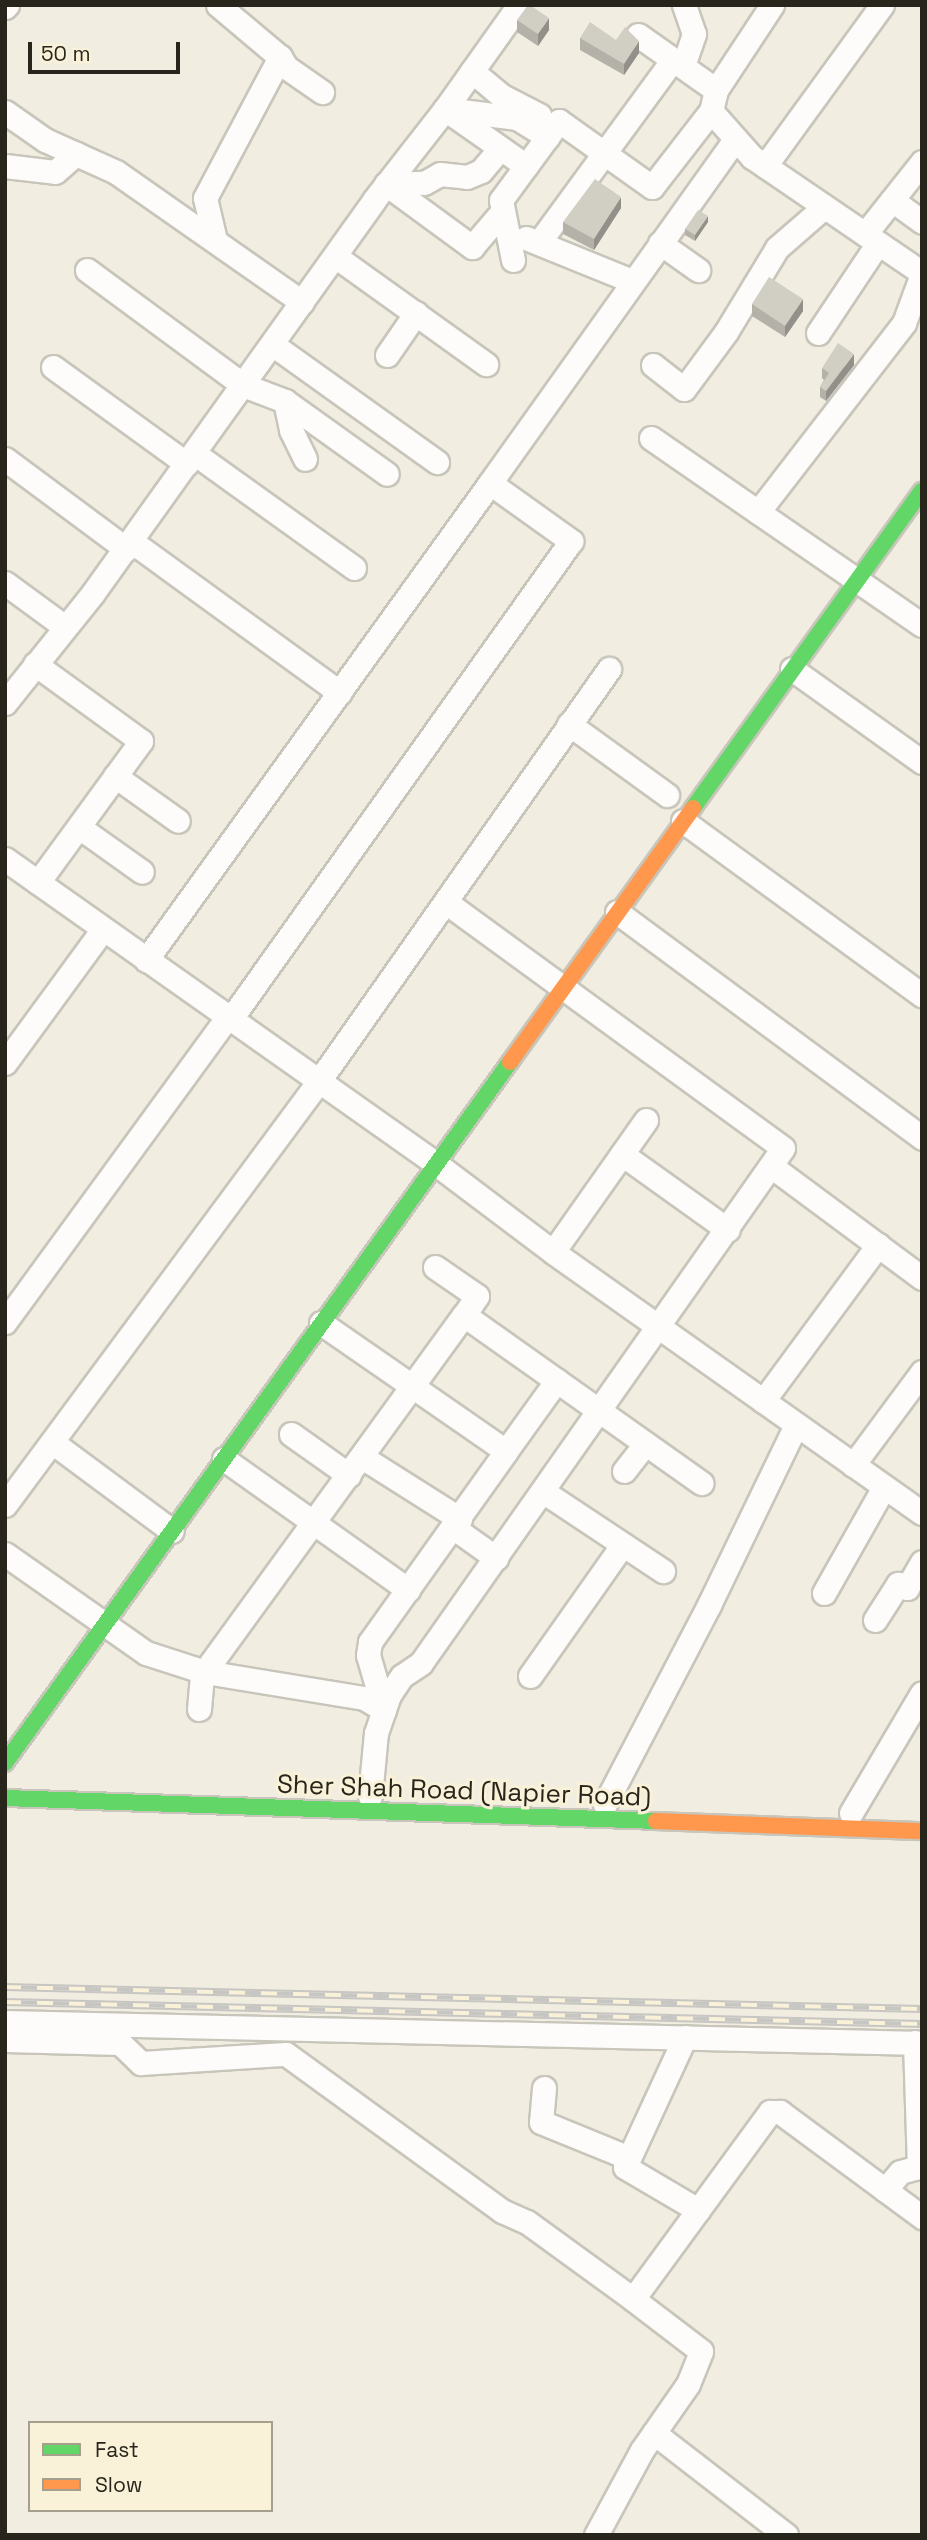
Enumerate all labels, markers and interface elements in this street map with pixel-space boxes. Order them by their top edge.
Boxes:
scale bar [32,28,184,72]
text: 50 m [41,40,91,67]
street label: Sher Shah Road (Napier Road) [276,1769,652,1813]
legend [28,2421,273,2512]
text: Fast [95,2436,139,2463]
text: Slow [95,2471,143,2498]

